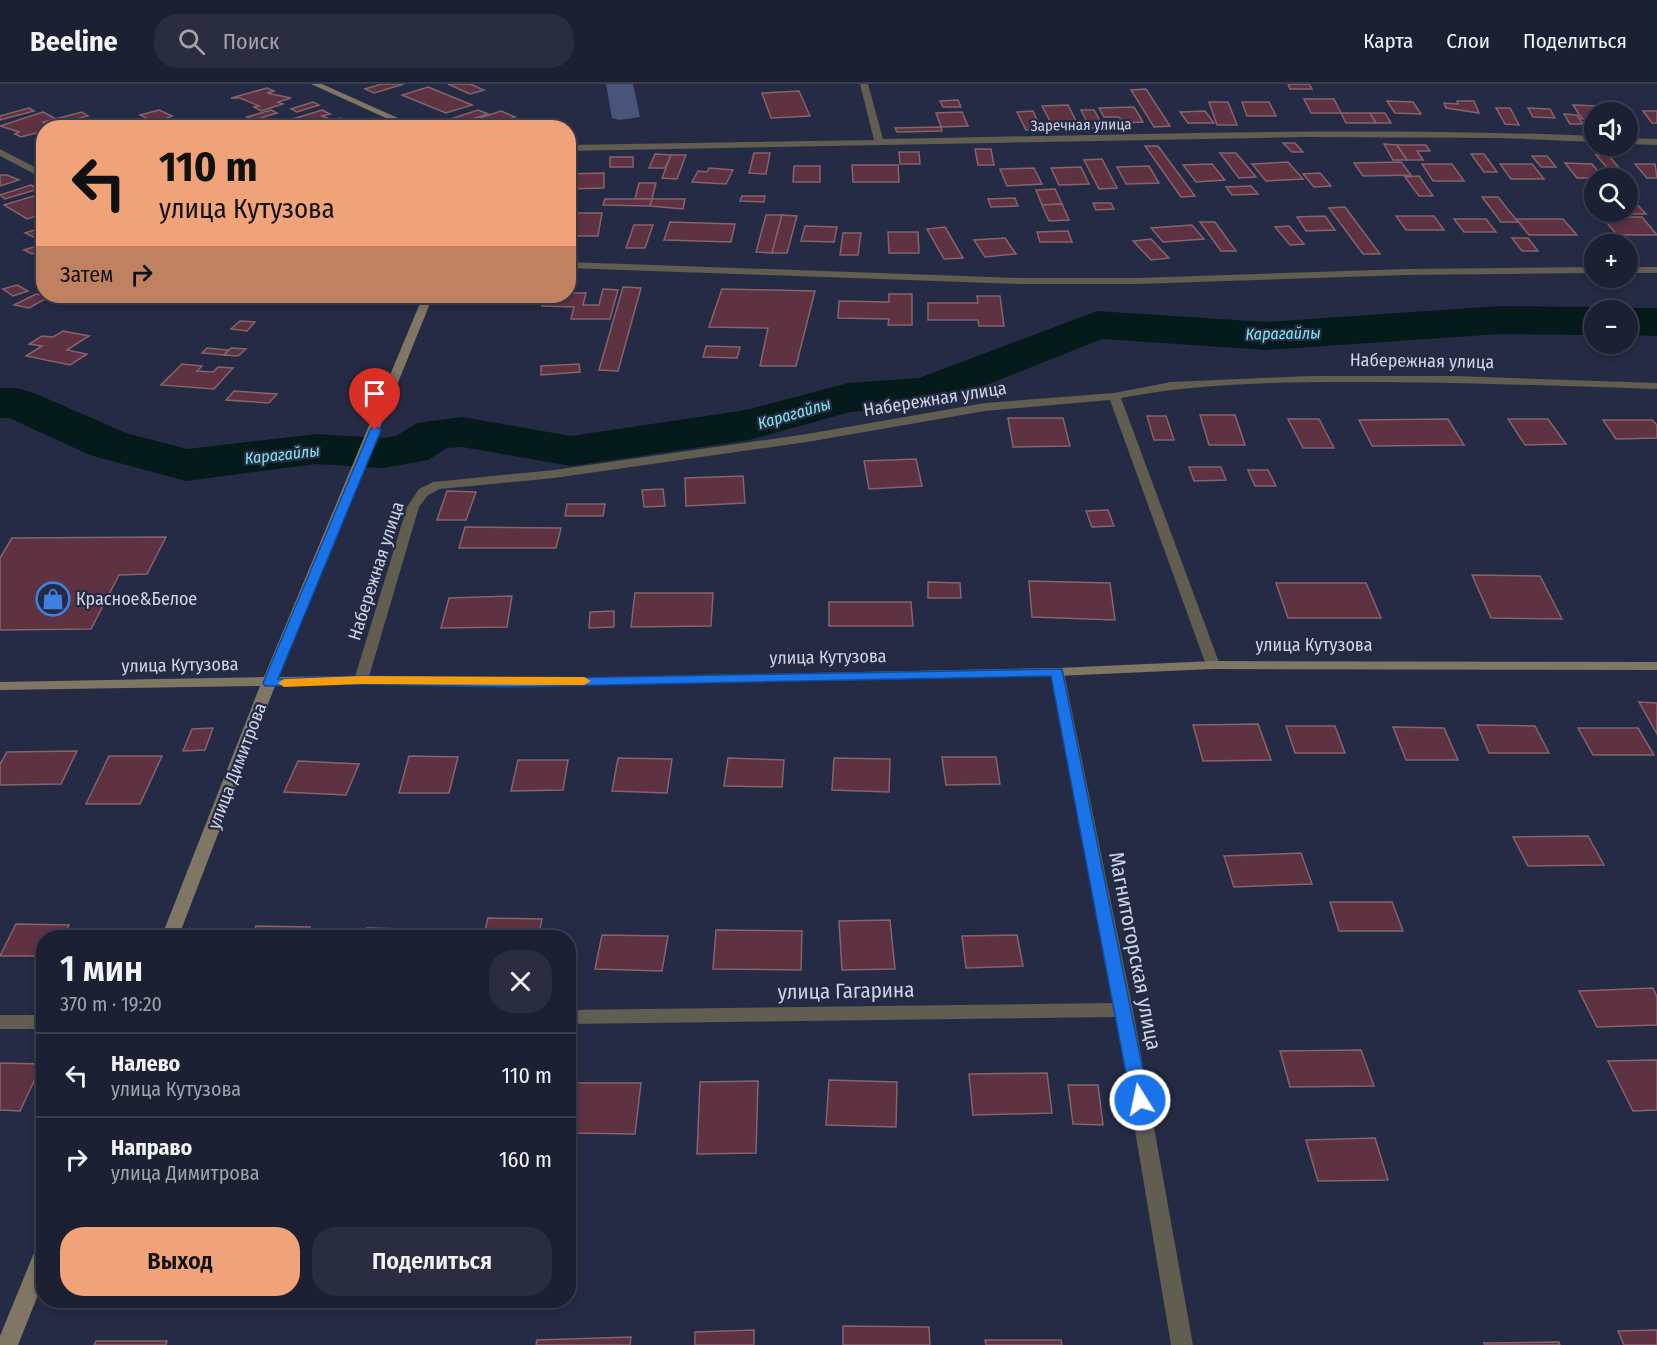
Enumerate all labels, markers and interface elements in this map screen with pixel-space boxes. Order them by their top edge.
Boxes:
search box [154,14,574,68]
text: Beeline [30,25,118,58]
icon: search [175,25,208,58]
text: Поиск [223,28,279,55]
text: Карта [1363,28,1413,54]
text: Слои [1446,28,1490,54]
text: Поделиться [1523,28,1627,54]
map controls [1584,102,1638,354]
button: sound [1584,102,1638,156]
street label: Заречная улица [1030,115,1132,135]
text: 110 m [159,142,258,192]
icon: left [60,144,138,222]
button: search [1584,168,1638,222]
text: улица Кутузова [159,193,335,225]
button: + [1584,234,1638,288]
icon: right [125,258,158,291]
text: Затем [60,261,113,288]
button: − [1584,300,1638,354]
water label: Карагайлы [1245,323,1321,344]
street label: Набережная улица [1350,349,1495,373]
pin [349,368,400,430]
icon: arrive [358,377,391,410]
street label: Набережная улица [862,377,1008,421]
water label: Карагайлы [755,394,833,433]
water label: Карагайлы [244,441,321,468]
street label: Набережная улица [343,499,409,643]
shop icon: Красное&Белое [35,581,71,617]
place label: Красное&Белое [76,588,197,610]
street label: улица Кутузова [1255,634,1373,656]
street label: улица Кутузова [769,645,887,669]
street label: улица Кутузова [121,653,239,677]
street label: улица Димитрова [203,700,271,832]
street label: Магнитогорская улица [1103,850,1167,1052]
text: 1 мин [60,947,143,991]
button: close [489,950,552,1013]
street label: улица Гагарина [777,977,915,1005]
text: 370 m · 19:20 [60,992,162,1016]
text: Налево [111,1050,180,1077]
icon: left [60,1059,93,1092]
text: 110 m [502,1062,552,1089]
position arrow [1108,1068,1172,1132]
text: улица Кутузова [111,1077,241,1101]
text: Направо [111,1134,192,1161]
icon: right [60,1143,93,1176]
text: 160 m [499,1146,552,1173]
text: улица Димитрова [111,1161,260,1185]
button: Выход [60,1227,300,1296]
button: Поделиться [312,1227,552,1296]

